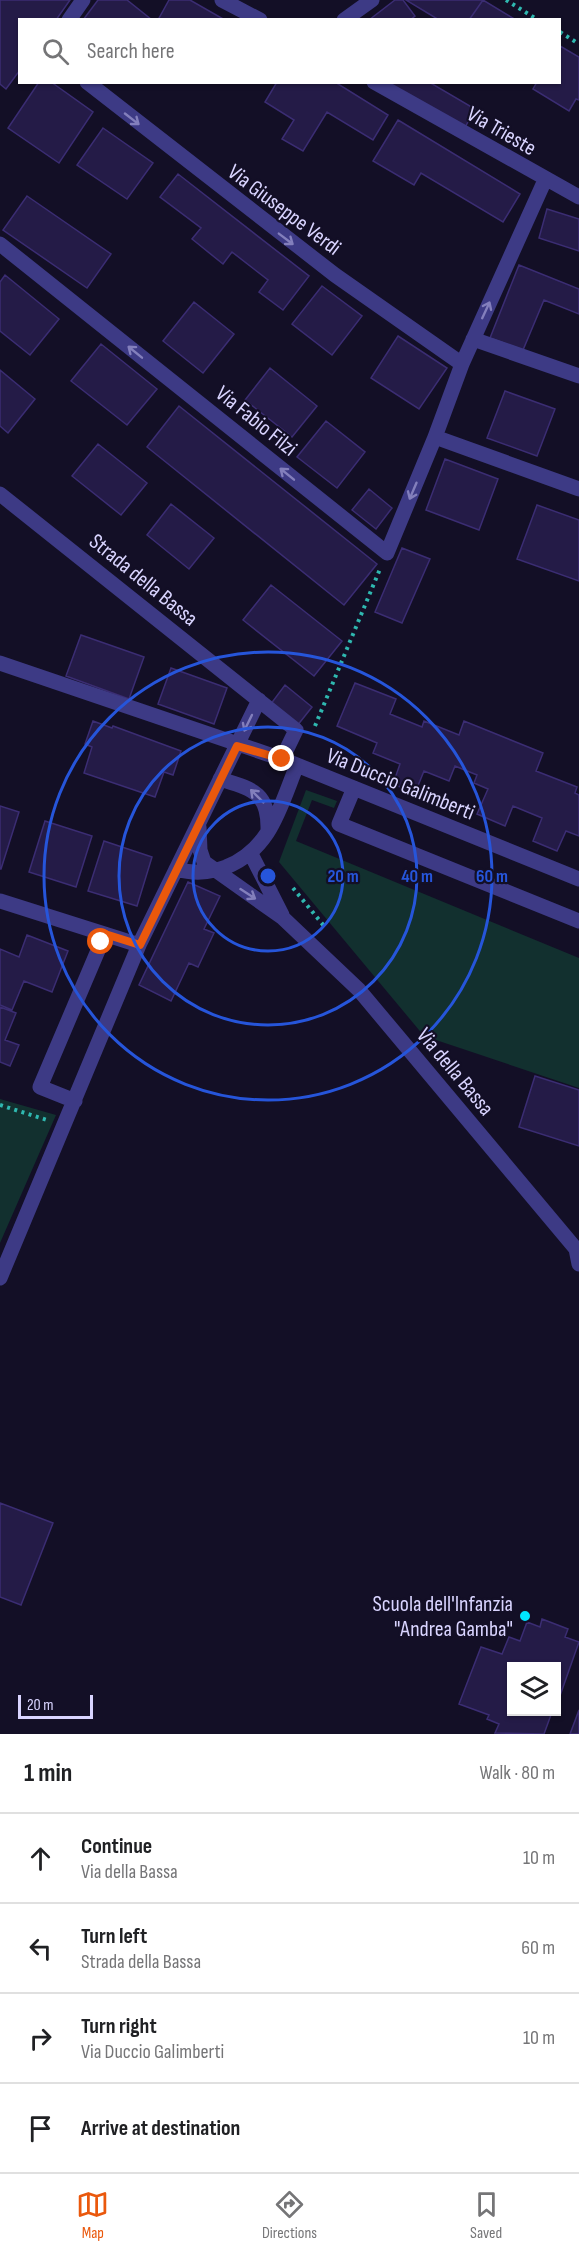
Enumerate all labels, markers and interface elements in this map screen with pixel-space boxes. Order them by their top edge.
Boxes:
search box [18,18,561,84]
icon: search [39,35,72,68]
text: Search here [87,38,174,65]
street label: Via Trieste [462,101,541,162]
one-way arrow [124,112,140,125]
street label: Via Giuseppe Verdi [222,159,346,262]
one-way arrow [278,232,294,245]
one-way arrow [481,302,492,320]
one-way arrow [127,345,143,358]
street label: Via Fabio Filzi [210,380,302,462]
one-way arrow [280,467,296,480]
one-way arrow [407,481,418,499]
street label: Strada della Bassa [83,528,203,632]
one-way arrow [242,713,254,731]
street label: Via Duccio Galimberti [322,742,479,826]
route end [268,745,294,771]
one-way arrow [250,789,265,804]
centre of rings [258,866,278,886]
text: 20 m [327,866,359,887]
text: 40 m [401,866,433,887]
text: 60 m [476,866,508,887]
one-way arrow [239,888,256,900]
route start [87,928,113,954]
street label: Via della Bassa [410,1023,499,1121]
place label: Scuola dell'Infanzia "Andrea Gamba" [372,1591,513,1643]
marker: Scuola dell'Infanzia "Andrea Gamba" [518,1609,532,1623]
map controls [507,1662,561,1716]
button: layers [507,1662,561,1716]
scale bar [18,1692,93,1720]
text: 20 m [27,1696,54,1715]
text: 1 min [24,1758,72,1789]
text: Walk · 80 m [479,1761,555,1785]
text: Continue [81,1833,152,1860]
icon: ahead [24,1842,57,1875]
text: 10 m [523,1846,555,1870]
text: Via della Bassa [81,1860,178,1884]
text: Turn left [81,1923,147,1950]
icon: left [24,1932,57,1965]
text: 60 m [521,1936,555,1960]
text: Strada della Bassa [81,1950,201,1974]
text: Turn right [81,2013,157,2040]
icon: right [24,2022,57,2055]
text: 10 m [523,2026,555,2050]
text: Via Duccio Galimberti [81,2040,224,2064]
icon: arrive [24,2112,57,2145]
text: Arrive at destination [81,2115,240,2142]
tab: Map [76,2188,109,2243]
tab: Directions [262,2188,317,2243]
tab: Saved [470,2188,503,2243]

